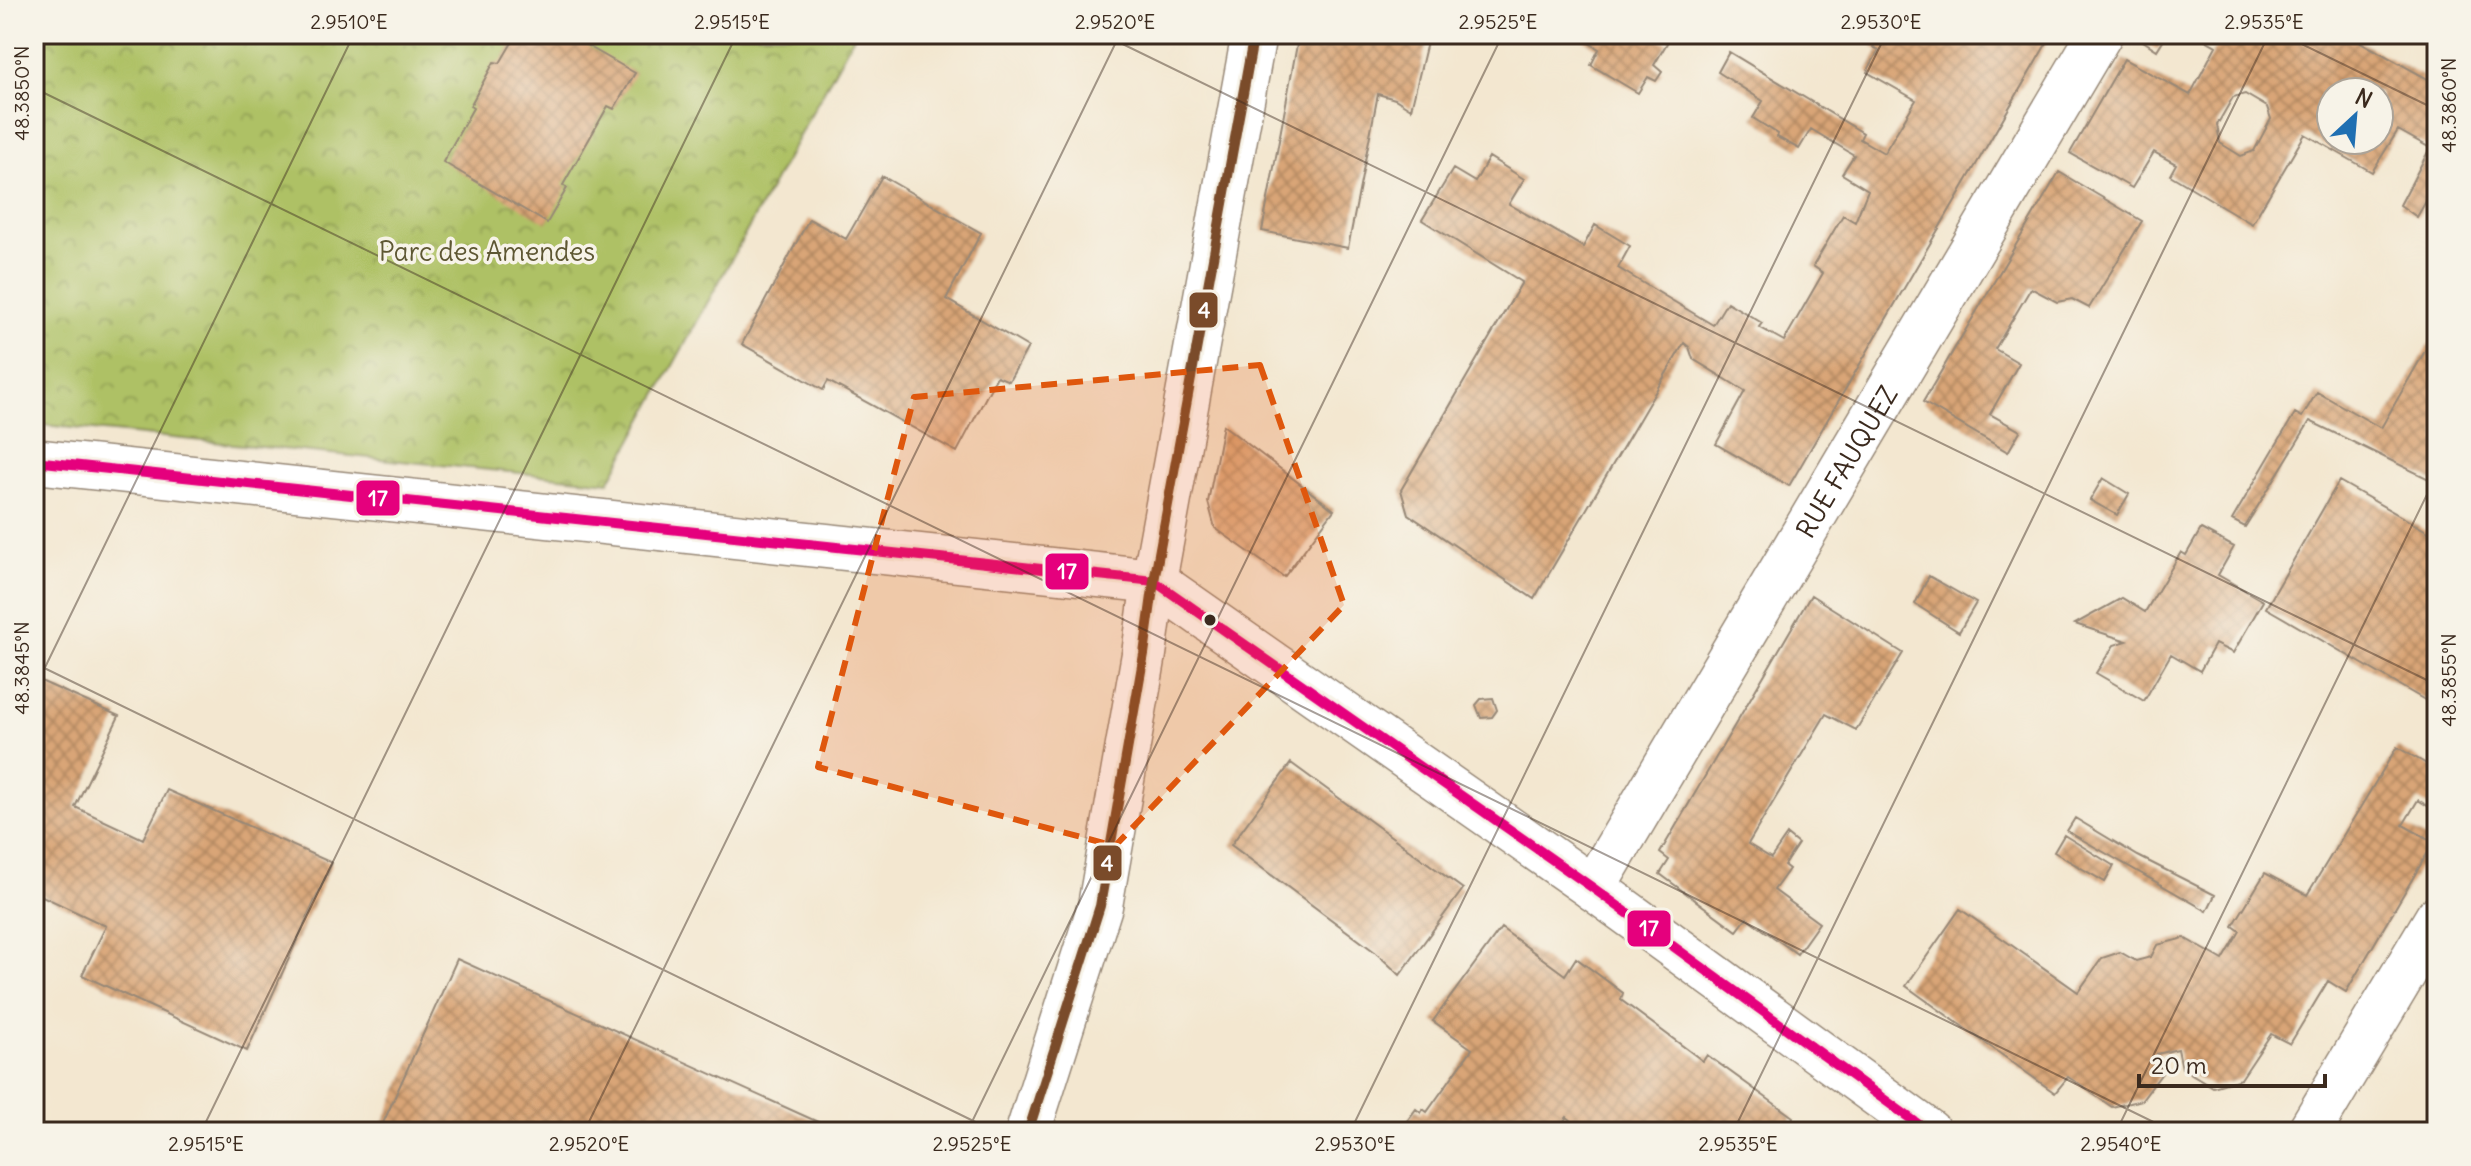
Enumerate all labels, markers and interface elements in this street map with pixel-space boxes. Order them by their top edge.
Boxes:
text: 2.9510°E [310,9,388,34]
text: 2.9515°E [694,9,770,34]
text: 2.9520°E [1075,9,1155,34]
text: 2.9525°E [1459,9,1538,34]
text: 2.9530°E [1840,9,1922,34]
text: 2.9535°E [2224,9,2304,34]
text: 48.3850°N [9,45,34,141]
text: 48.3860°N [2436,57,2461,153]
north arrow [2315,76,2395,156]
text: N [2351,82,2377,114]
park label: Parc des Amendes [379,235,595,268]
line badge: 4 [1188,291,1219,329]
text: 4 [1198,296,1211,324]
street label: RUE FAUQUEZ [1788,379,1904,544]
line badge: 17 [355,479,401,517]
text: 17 [368,484,388,512]
line badge: 17 [1044,552,1090,591]
text: 17 [1057,557,1077,585]
unlabelled marker [1202,612,1218,628]
text: 48.3845°N [9,621,34,715]
text: 48.3855°N [2436,633,2461,727]
line badge: 4 [1092,844,1123,882]
text: 4 [1101,849,1114,877]
line badge: 17 [1626,909,1672,948]
text: 17 [1639,914,1659,942]
scale bar [2139,1038,2325,1088]
text: 20 m [2151,1050,2207,1080]
text: 2.9515°E [168,1131,244,1156]
text: 2.9520°E [549,1131,629,1156]
text: 2.9525°E [933,1131,1012,1156]
text: 2.9530°E [1314,1131,1396,1156]
text: 2.9535°E [1698,1131,1778,1156]
text: 2.9540°E [2080,1131,2162,1156]

